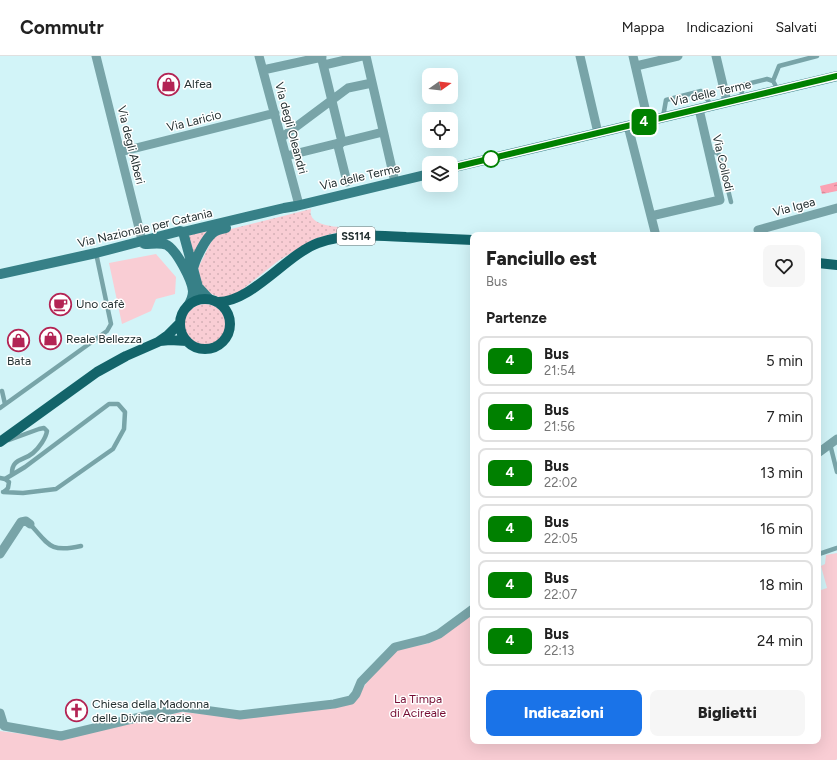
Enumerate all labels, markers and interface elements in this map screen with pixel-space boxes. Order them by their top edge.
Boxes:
text: Commutr [20,16,104,39]
text: Mappa [622,19,664,36]
text: Indicazioni [686,19,753,36]
text: Salvati [775,19,817,36]
north arrow [422,68,458,104]
map controls [422,68,458,192]
shop icon: Alfea [155,71,181,97]
place label: Alfea [184,77,212,91]
street label: Via delle Terme [670,77,753,109]
street label: Via degli Oleandri [272,81,310,175]
street label: Via degli Alberi [114,104,148,186]
street label: Via Laricio [165,107,223,135]
line badge: 4 [631,109,657,135]
button: locate [422,112,458,148]
text: 4 [640,113,648,130]
street label: Via Collodi [710,133,736,193]
unlabelled marker [482,150,500,168]
button: layers [422,156,458,192]
street label: Via delle Terme [319,161,402,193]
street label: Via Igea [771,195,817,219]
street label: Via Nazionale per Catania [76,206,214,250]
road number: SS114 [337,227,375,245]
button: heart [763,245,805,287]
text: Fanciullo est [486,247,597,270]
text: Bus [486,274,507,289]
cafe icon: Uno cafè [47,291,73,317]
place label: Uno cafè [76,297,125,311]
text: Partenze [486,309,547,327]
shop icon: Reale Bellezza [37,326,63,352]
shop icon: Bata [6,327,32,353]
place label: Reale Bellezza [66,332,142,346]
text: Bus [544,345,569,363]
text: 4 [506,352,514,369]
text: 5 min [766,352,803,370]
place label: Bata [7,354,31,368]
text: 21:54 [544,363,575,378]
text: Bus [544,401,569,419]
text: 4 [506,408,514,425]
text: 7 min [767,408,803,426]
text: 21:56 [544,419,575,434]
text: Bus [544,457,569,475]
text: 4 [506,464,514,481]
text: 13 min [760,464,803,482]
text: 22:02 [544,475,577,490]
text: Bus [544,513,569,531]
text: 4 [506,520,514,537]
text: 16 min [760,520,803,538]
text: 22:05 [544,531,578,546]
text: Bus [544,569,569,587]
text: 4 [506,576,514,593]
text: 18 min [759,576,803,594]
text: 22:07 [544,587,577,602]
text: Bus [544,625,569,643]
text: 4 [506,632,514,649]
text: 24 min [757,632,803,650]
text: 22:13 [544,643,574,658]
button: Indicazioni [486,690,642,736]
button: Biglietti [650,690,805,736]
park label: La Timpa di Acireale [390,692,446,720]
place label: Chiesa della Madonna delle Divine Grazie [92,697,209,725]
church icon: Chiesa della Madonna delle Divine Grazie [63,698,89,724]

